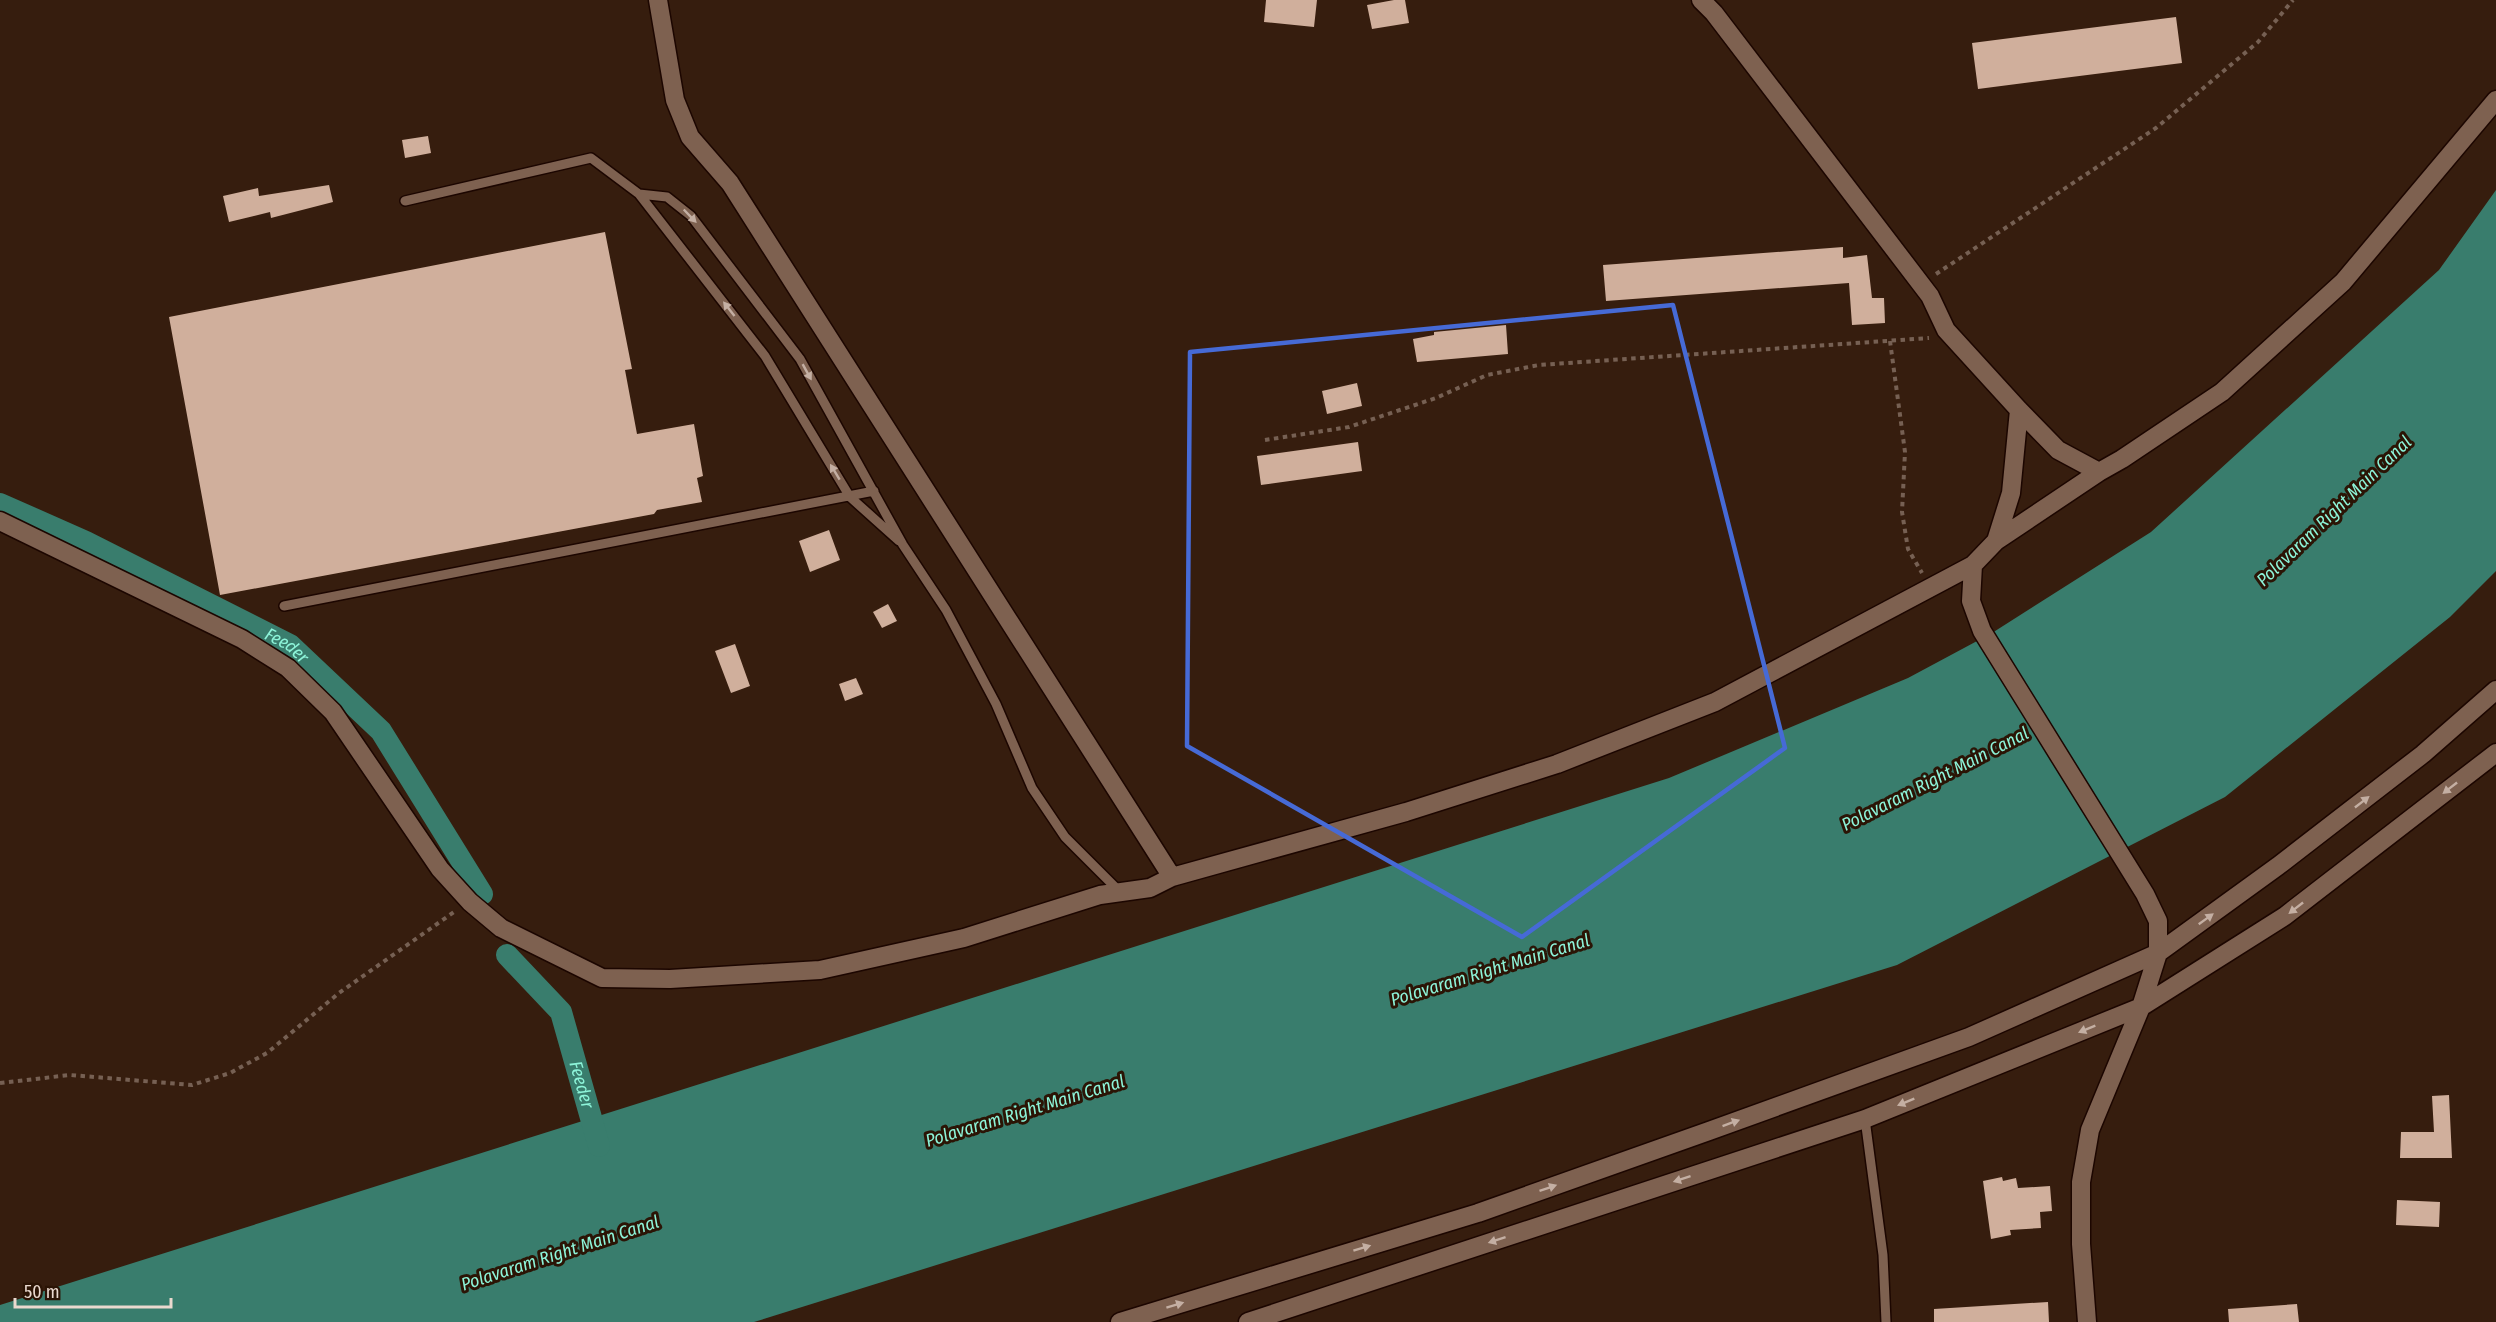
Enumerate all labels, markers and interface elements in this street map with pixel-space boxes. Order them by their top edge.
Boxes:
one-way arrow [683,209,697,224]
one-way arrow [722,301,735,317]
one-way arrow [802,364,812,381]
water label: Polavaram Right Main Canal [2252,431,2416,591]
one-way arrow [830,464,841,480]
water label: Feeder [261,623,314,668]
water label: Polavaram Right Main Canal [1838,722,2032,836]
one-way arrow [2442,782,2457,794]
one-way arrow [2354,796,2369,808]
one-way arrow [2288,901,2303,913]
one-way arrow [2198,913,2213,925]
water label: Polavaram Right Main Canal [1388,929,1592,1011]
one-way arrow [2077,1024,2095,1034]
water label: Feeder [564,1058,599,1112]
water label: Polavaram Right Main Canal [923,1070,1127,1152]
one-way arrow [1897,1098,1915,1108]
one-way arrow [1723,1118,1741,1128]
one-way arrow [1673,1175,1691,1185]
one-way arrow [1539,1183,1557,1193]
water label: Polavaram Right Main Canal [458,1210,662,1295]
one-way arrow [1488,1236,1506,1245]
one-way arrow [1353,1243,1371,1252]
scale bar [15,1271,171,1309]
text: 50 m [24,1281,60,1303]
one-way arrow [1167,1300,1185,1309]

